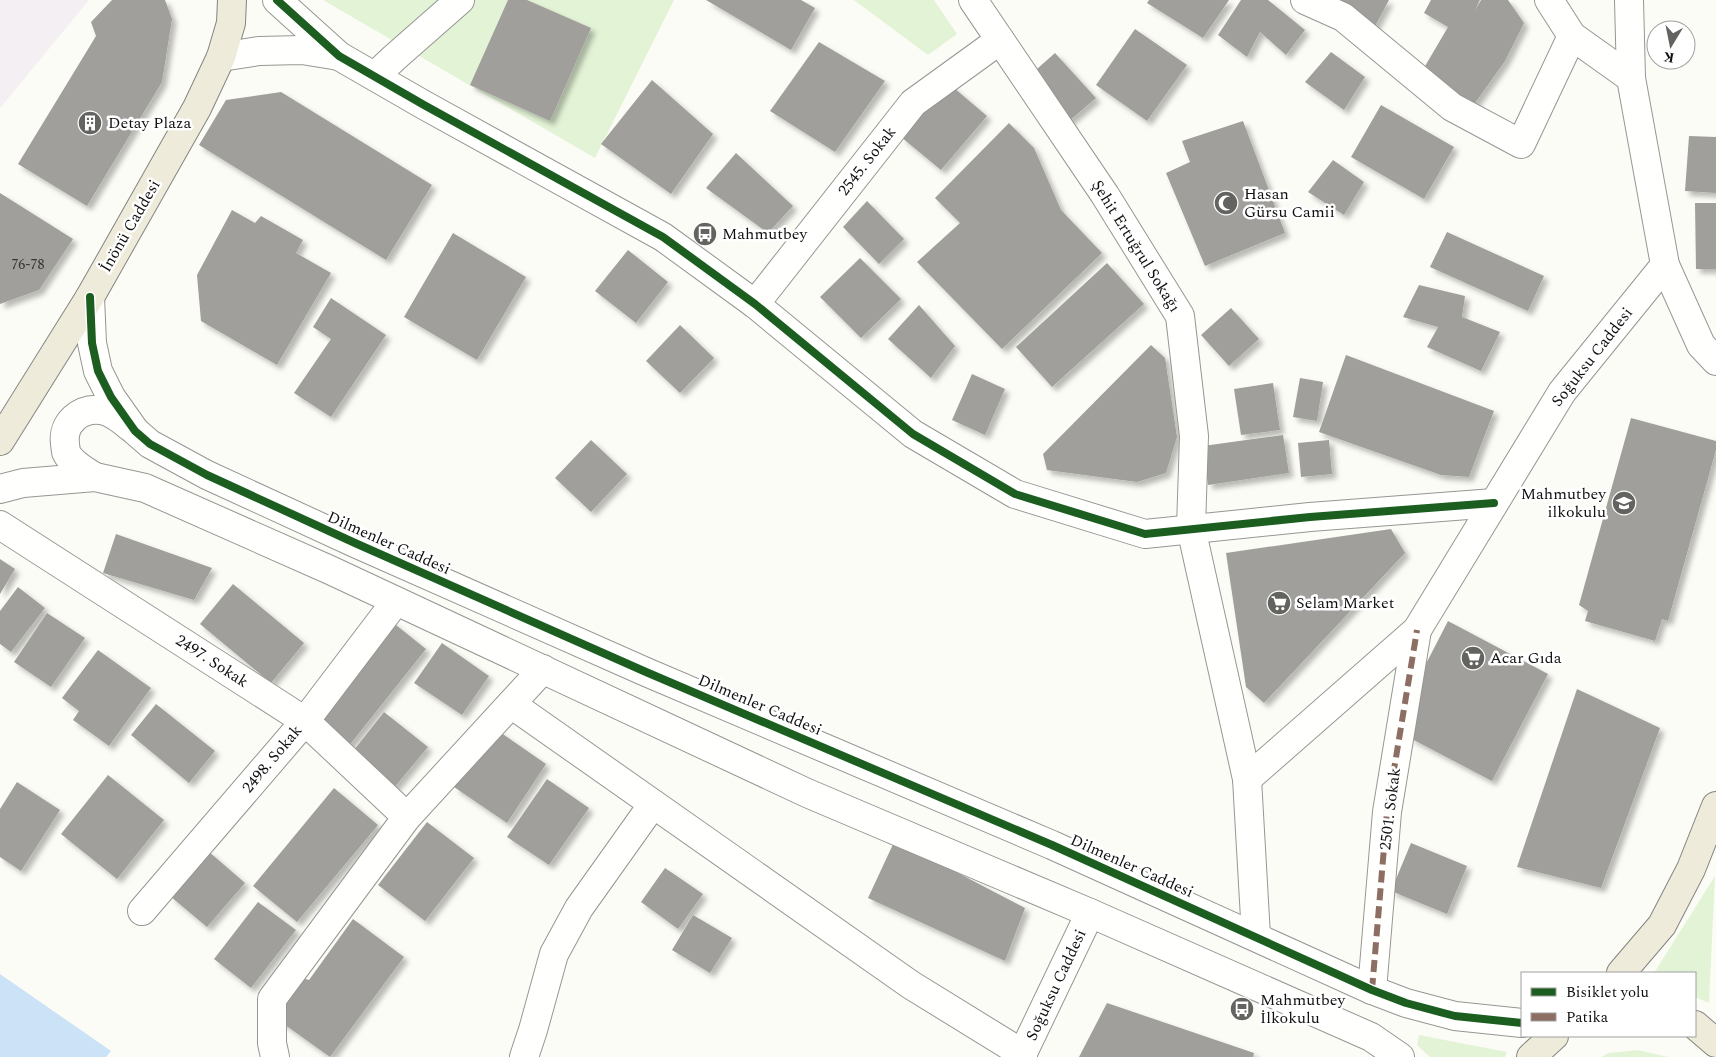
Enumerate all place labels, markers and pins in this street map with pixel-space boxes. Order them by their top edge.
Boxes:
building icon: Detay Plaza [77,110,103,136]
place label: Detay Plaza [108,111,192,135]
place label: Hasan Gürsu Camii [1244,182,1335,224]
mosque icon: Hasan Gürsu Camii [1213,190,1239,216]
bus stop icon: Mahmutbey [692,221,718,247]
place label: Mahmutbey [722,222,809,246]
place label: Mahmutbey ilkokulu [1521,482,1607,524]
school or university icon: Mahmutbey ilkokulu [1611,490,1637,516]
supermarket icon: Selam Market [1266,590,1292,616]
place label: Selam Market [1296,591,1395,615]
supermarket icon: Acar Gıda [1460,645,1486,671]
place label: Acar Gıda [1490,646,1562,670]
place label: Mahmutbey İlkokulu [1260,988,1347,1030]
bus stop icon: Mahmutbey İlkokulu [1229,996,1255,1022]

